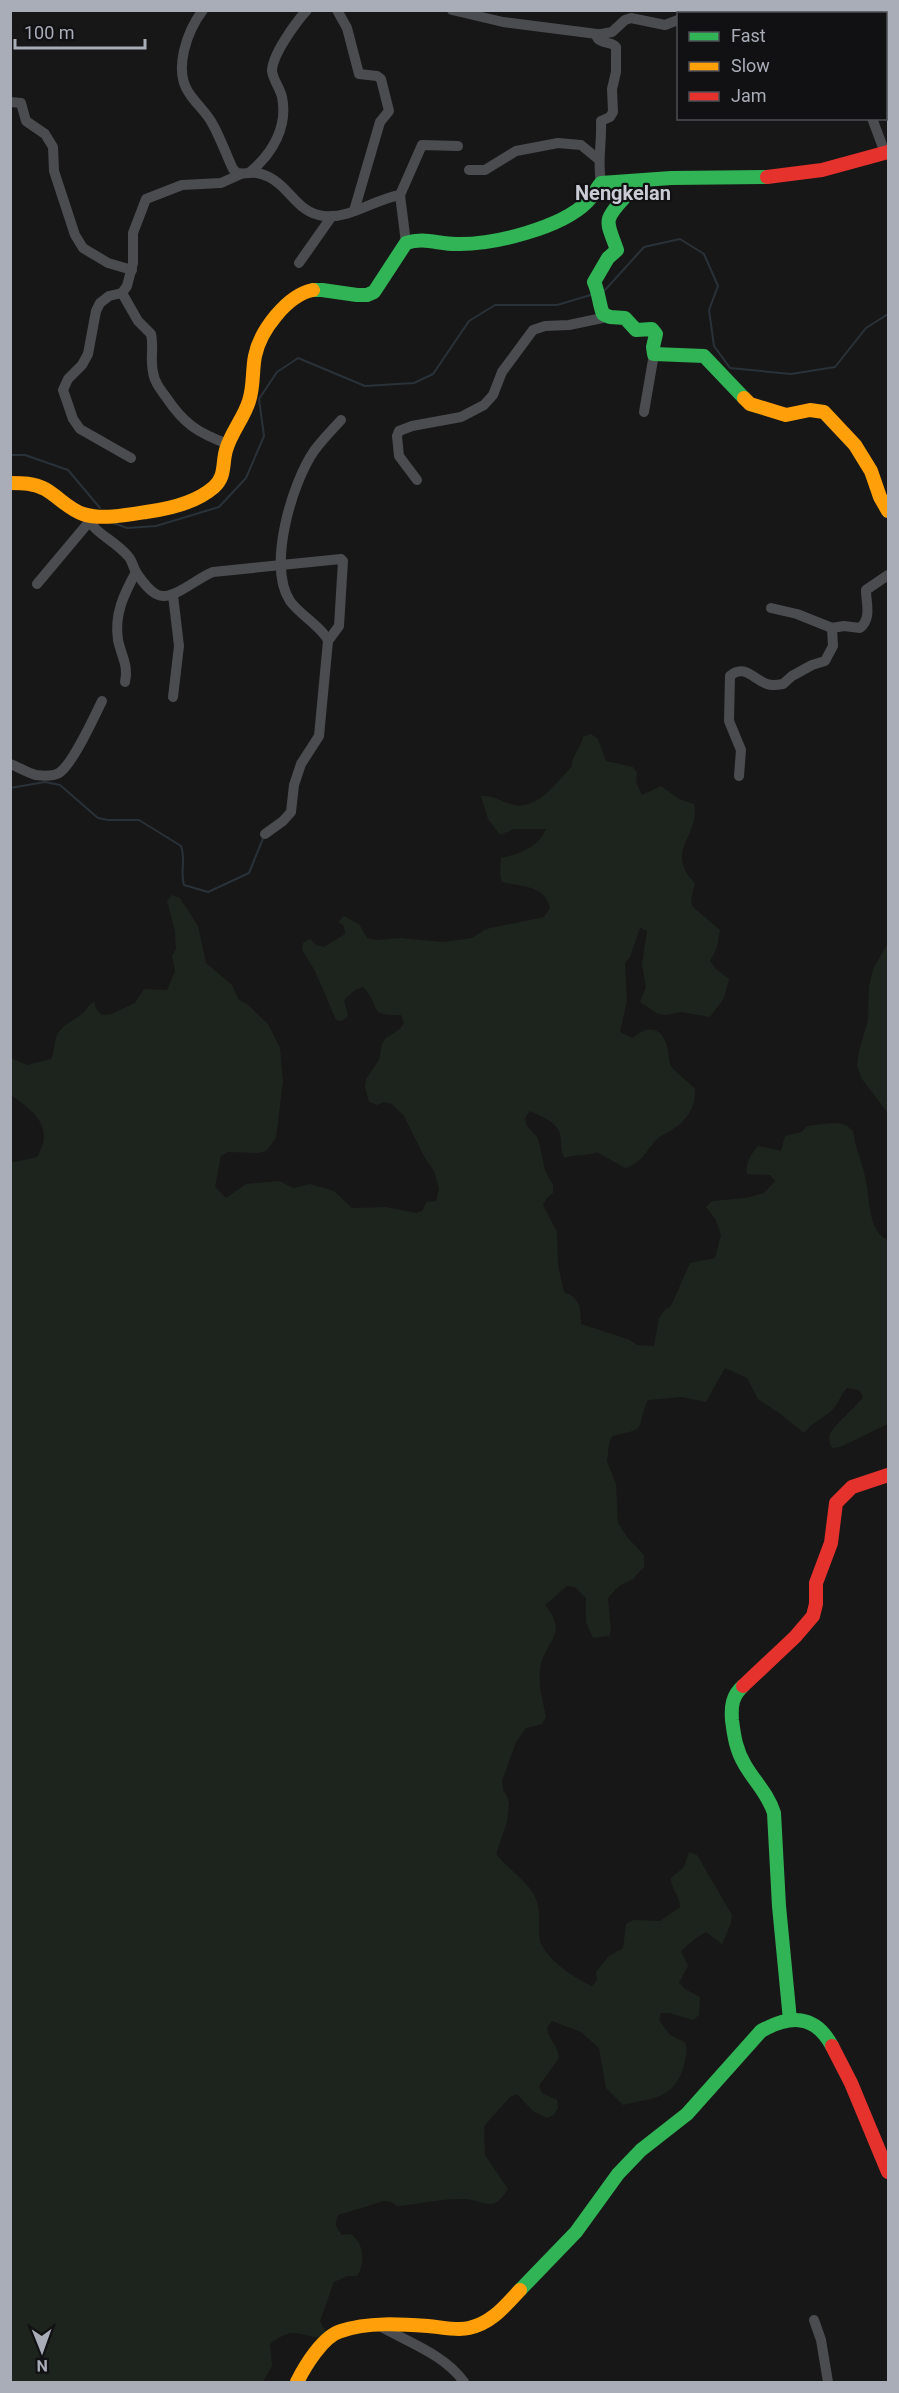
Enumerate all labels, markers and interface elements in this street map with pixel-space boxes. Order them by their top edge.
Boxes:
scale bar [15,12,146,50]
legend [677,12,887,120]
text: 100 m [24,22,75,43]
text: Fast [731,25,766,46]
text: Slow [731,55,770,76]
text: Jam [731,85,767,106]
district label: Nengkelan [575,181,671,205]
north arrow [12,2321,72,2381]
text: N [36,2356,48,2375]

